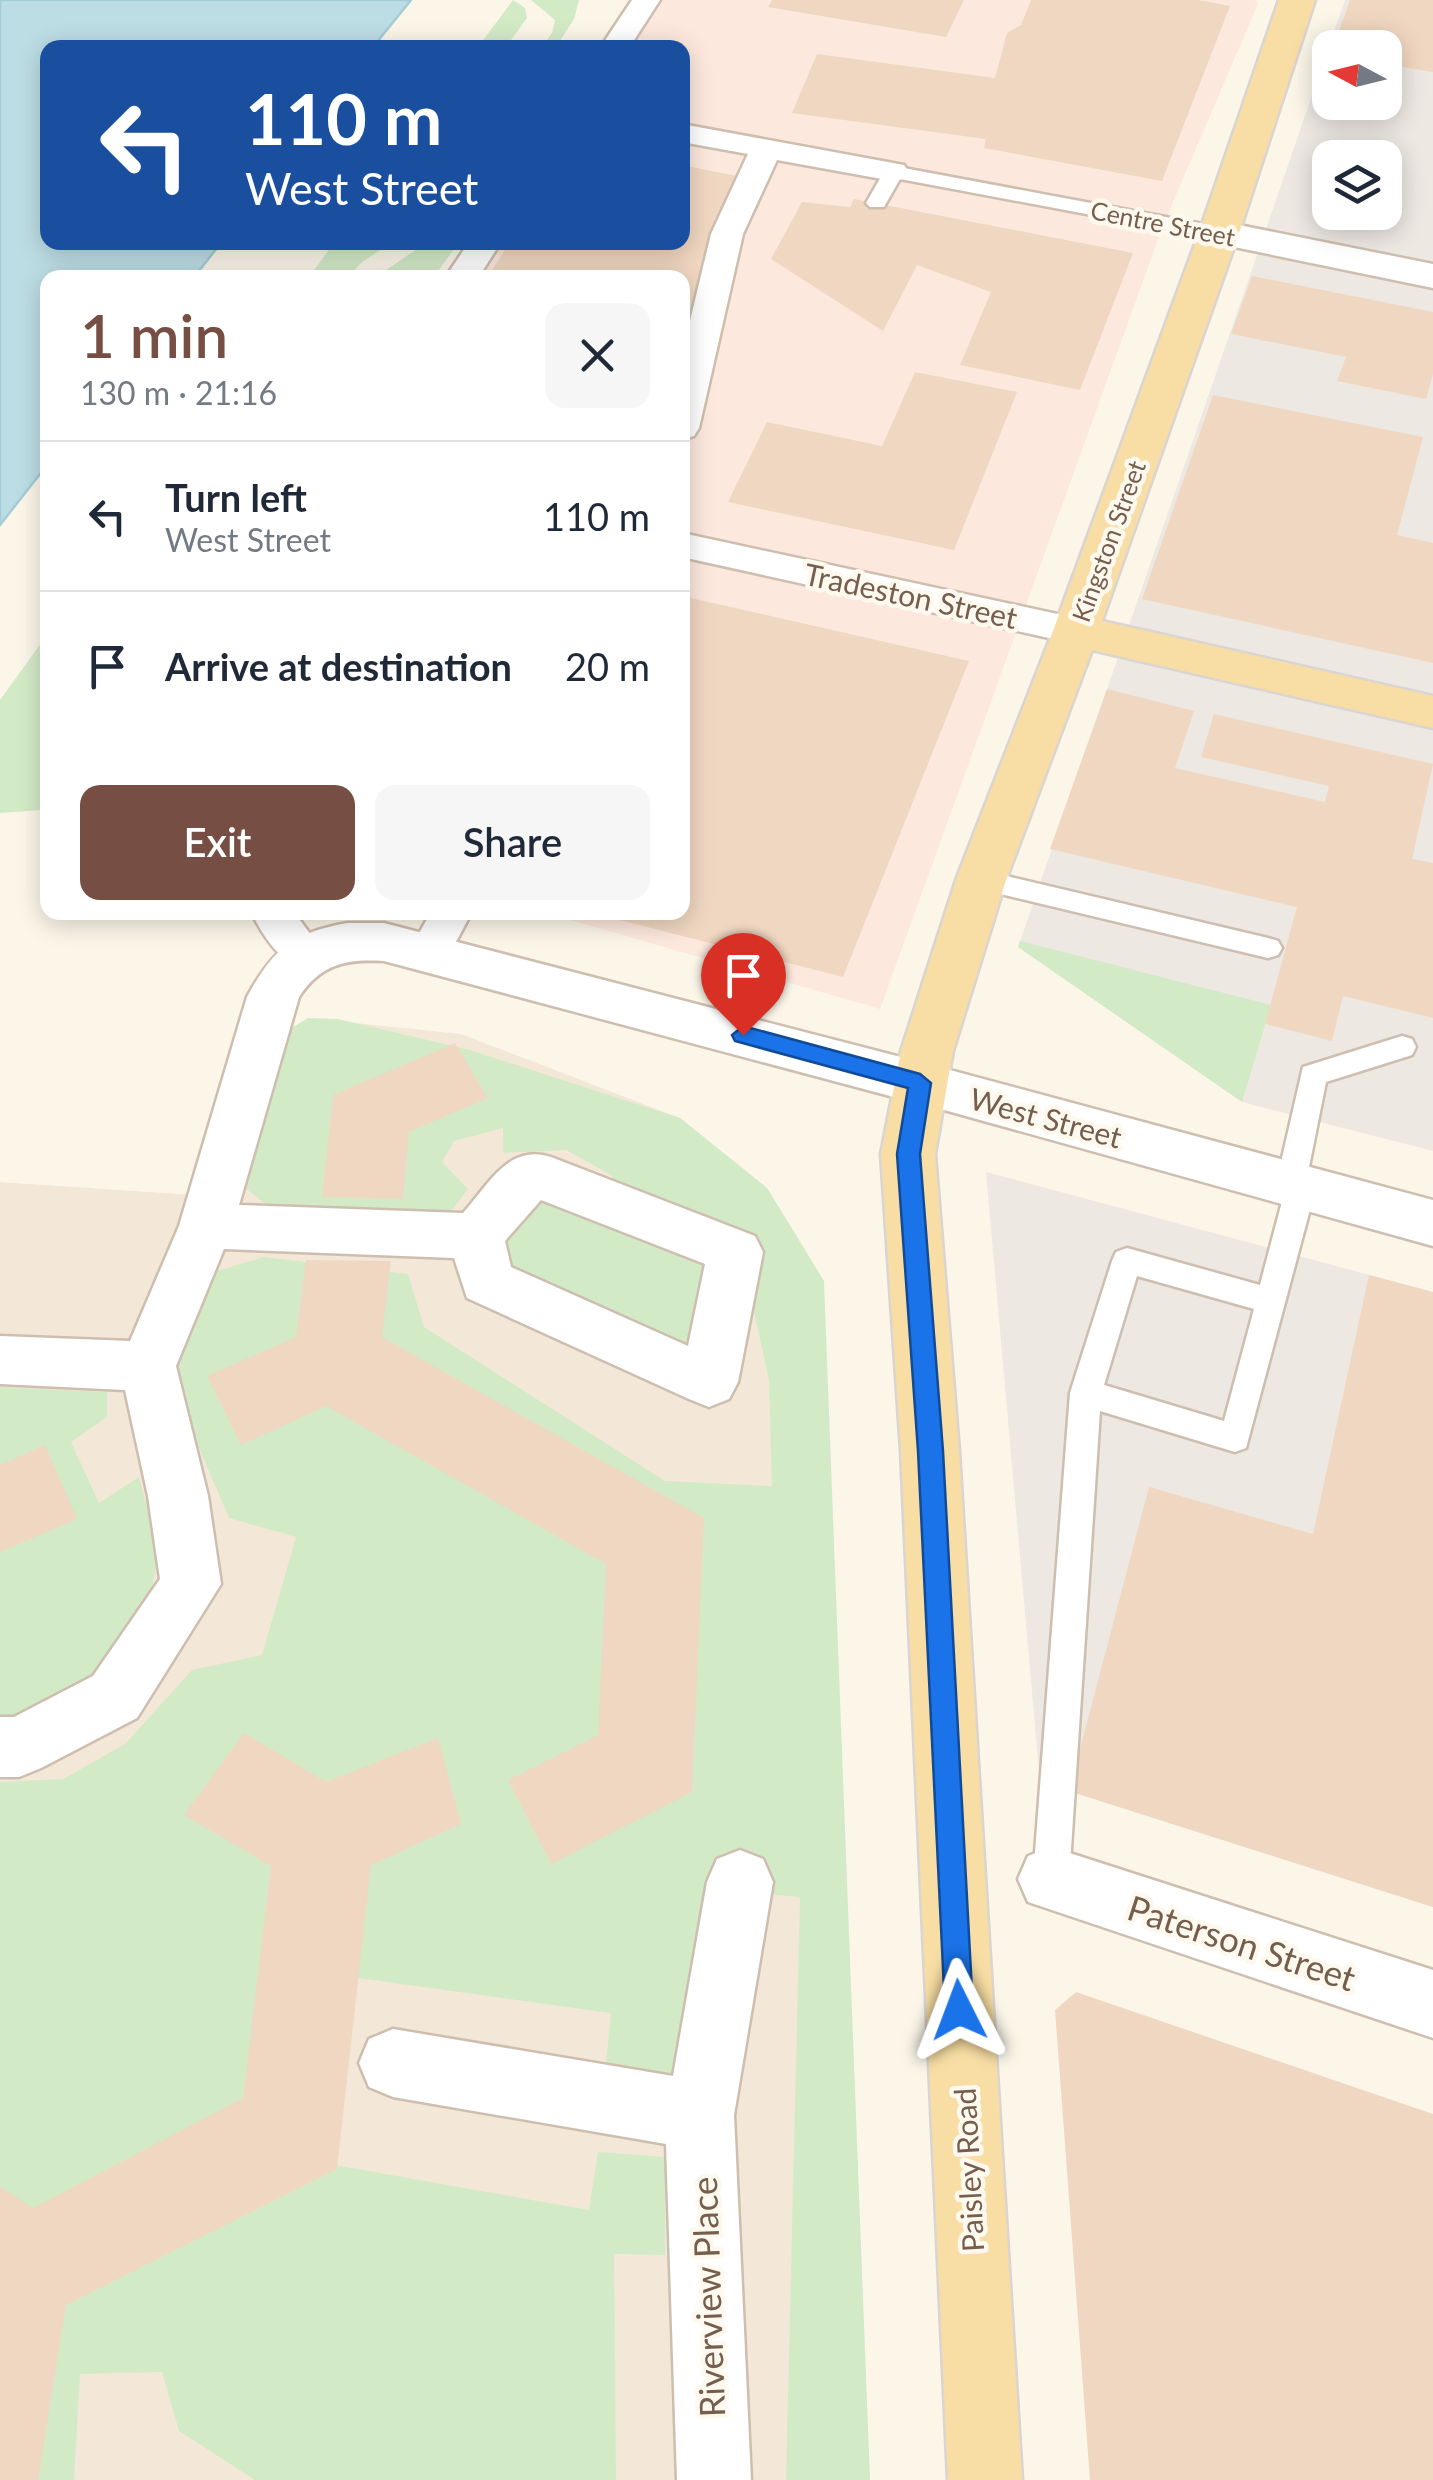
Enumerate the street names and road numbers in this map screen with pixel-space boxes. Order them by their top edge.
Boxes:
street label: Centre Street [1088,194,1238,252]
street label: Kingston Street [1065,456,1151,626]
street label: Tradeston Street [801,555,1021,635]
street label: West Street [966,1079,1126,1155]
street label: Paterson Street [1123,1885,1362,1999]
street label: Paisley Road [946,2087,990,2253]
street label: Riverview Place [682,2176,732,2418]

